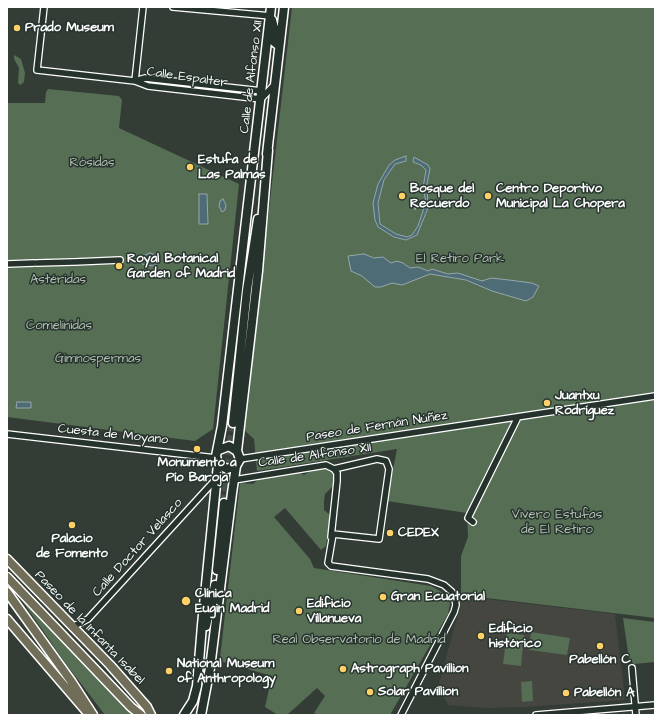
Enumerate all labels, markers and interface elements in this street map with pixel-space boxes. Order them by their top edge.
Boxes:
place label: Prado Museum [25,20,114,36]
street label: Calle de Alfonso XII [237,20,267,134]
marker: Prado Museum [12,23,22,33]
street label: Calle Espalter [145,65,229,91]
place label: Estufa de Las Palmas [198,152,266,183]
park label: Rósidas [70,155,114,171]
marker: Estufa de Las Palmas [185,162,195,172]
place label: Bosque del Recuerdo [410,181,474,212]
place label: Centro Deportivo Municipal La Chopera [496,181,625,212]
marker: Bosque del Recuerdo [397,191,407,201]
marker: Centro Deportivo Municipal La Chopera [483,191,493,201]
place label: Royal Botanical Garden of Madrid [127,251,235,282]
park label: El Retiro Park [416,251,504,267]
marker: Royal Botanical Garden of Madrid [114,261,124,271]
park label: Astéridas [30,272,86,288]
park label: Comelínidas [26,318,92,334]
park label: Gimnospermas [55,351,141,367]
place label: Juantxu Rodríguez [555,388,614,419]
marker: Juantxu Rodríguez [542,398,552,408]
street label: Paseo de Fernán Núñez [305,408,449,446]
street label: Cuesta de Moyano [57,421,169,449]
street label: Calle de Alfonso XII [258,440,372,472]
marker: Monumento a Pío Baroja [192,444,202,454]
place label: Monumento a Pío Baroja [157,455,237,486]
street label: Calle Doctor Velasco [90,496,186,600]
park label: Vivero Estufas de El Retiro [512,507,602,538]
marker: Palacio de Fomento [67,520,77,530]
place label: CEDEX [398,525,439,541]
marker: CEDEX [385,528,395,538]
place label: Palacio de Fomento [36,531,108,562]
street label: Paseo de la Infanta Isabel [31,568,147,688]
place label: Clínica Eugin Madrid [195,586,270,617]
place label: Gran Ecuatorial [391,589,485,605]
marker: Gran Ecuatorial [378,592,388,602]
marker: Clínica Eugin Madrid [180,595,192,607]
place label: Edificio Villanueva [307,596,361,627]
marker: Edificio Villanueva [294,606,304,616]
place label: Edificio histórico [489,621,541,652]
marker: Edificio histórico [476,631,486,641]
park label: Real Observatorio de Madrid [272,632,446,648]
marker: Pabellón C [595,641,605,651]
place label: Pabellón C [569,652,631,668]
place label: National Museum of Anthropology [177,656,276,687]
place label: Astrograph Pavillion [351,661,468,677]
marker: Astrograph Pavillion [338,664,348,674]
marker: National Museum of Anthropology [164,666,174,676]
place label: Solar Pavillion [378,684,458,700]
place label: Pabellón A [574,685,635,701]
marker: Solar Pavillion [365,687,375,697]
marker: Pabellón A [561,688,571,698]

